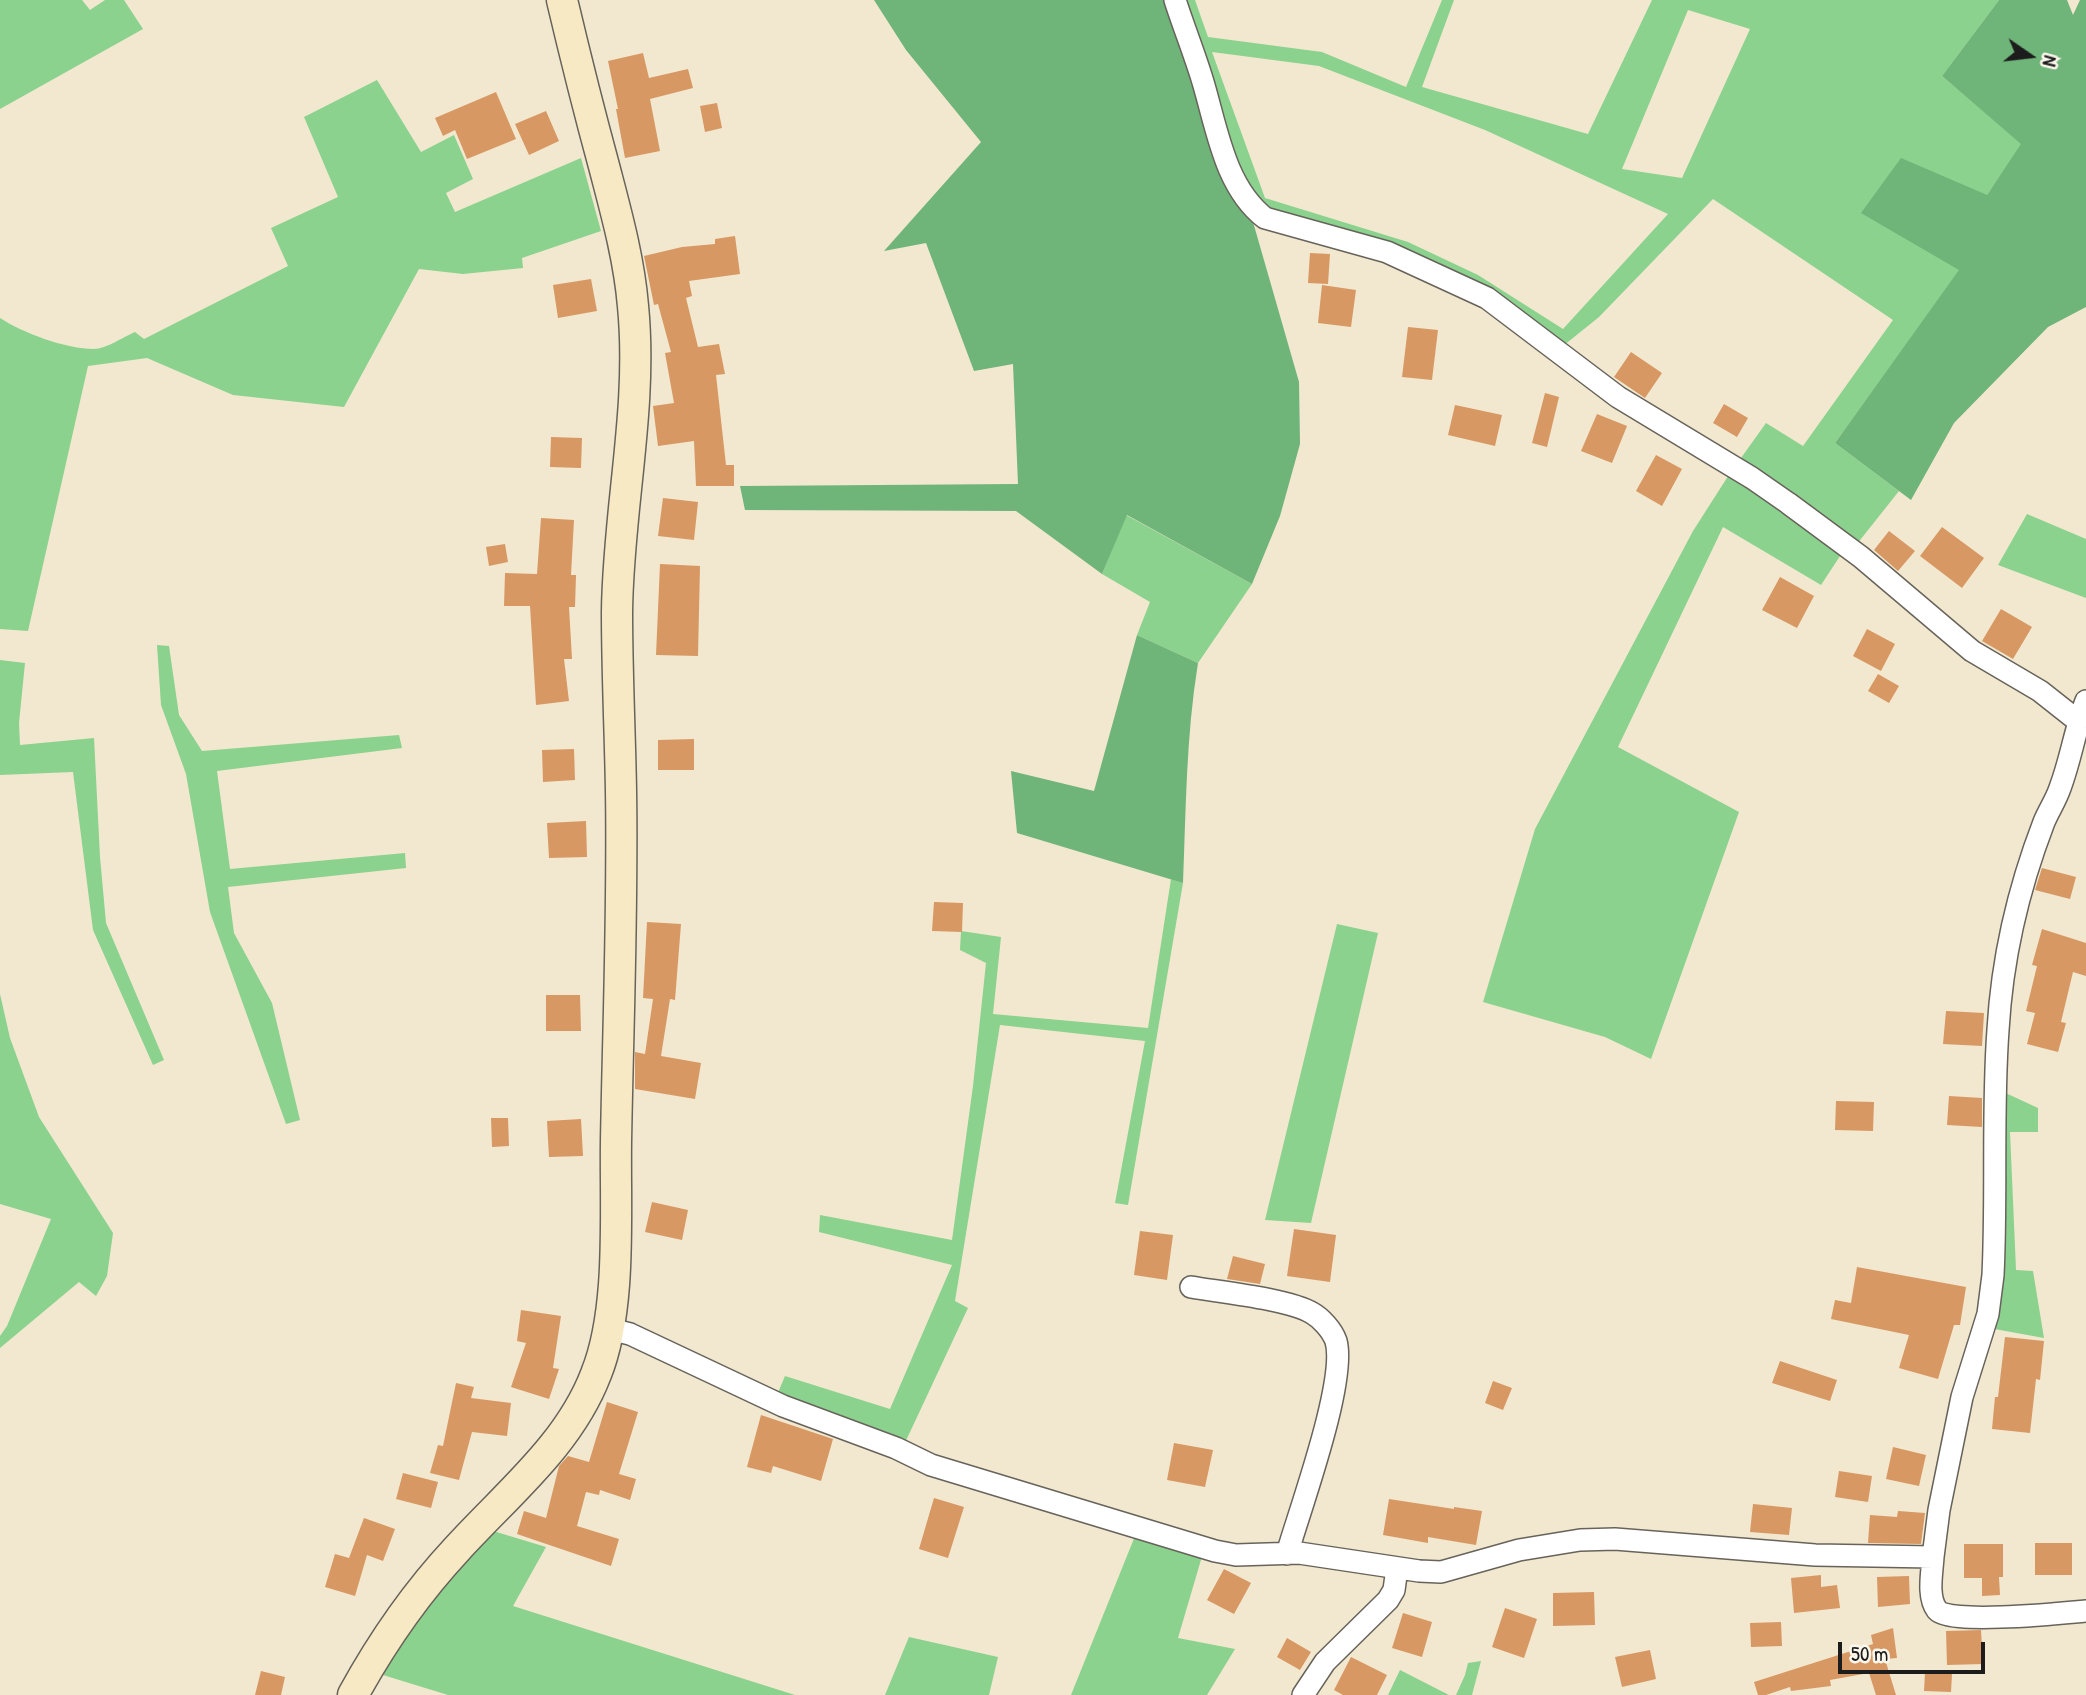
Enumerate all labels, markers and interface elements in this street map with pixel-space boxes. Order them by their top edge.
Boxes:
north arrow [1995,21,2065,91]
text: N [2037,53,2064,69]
scale bar [1841,1628,1988,1672]
text: 50 m [1851,1639,1888,1668]

